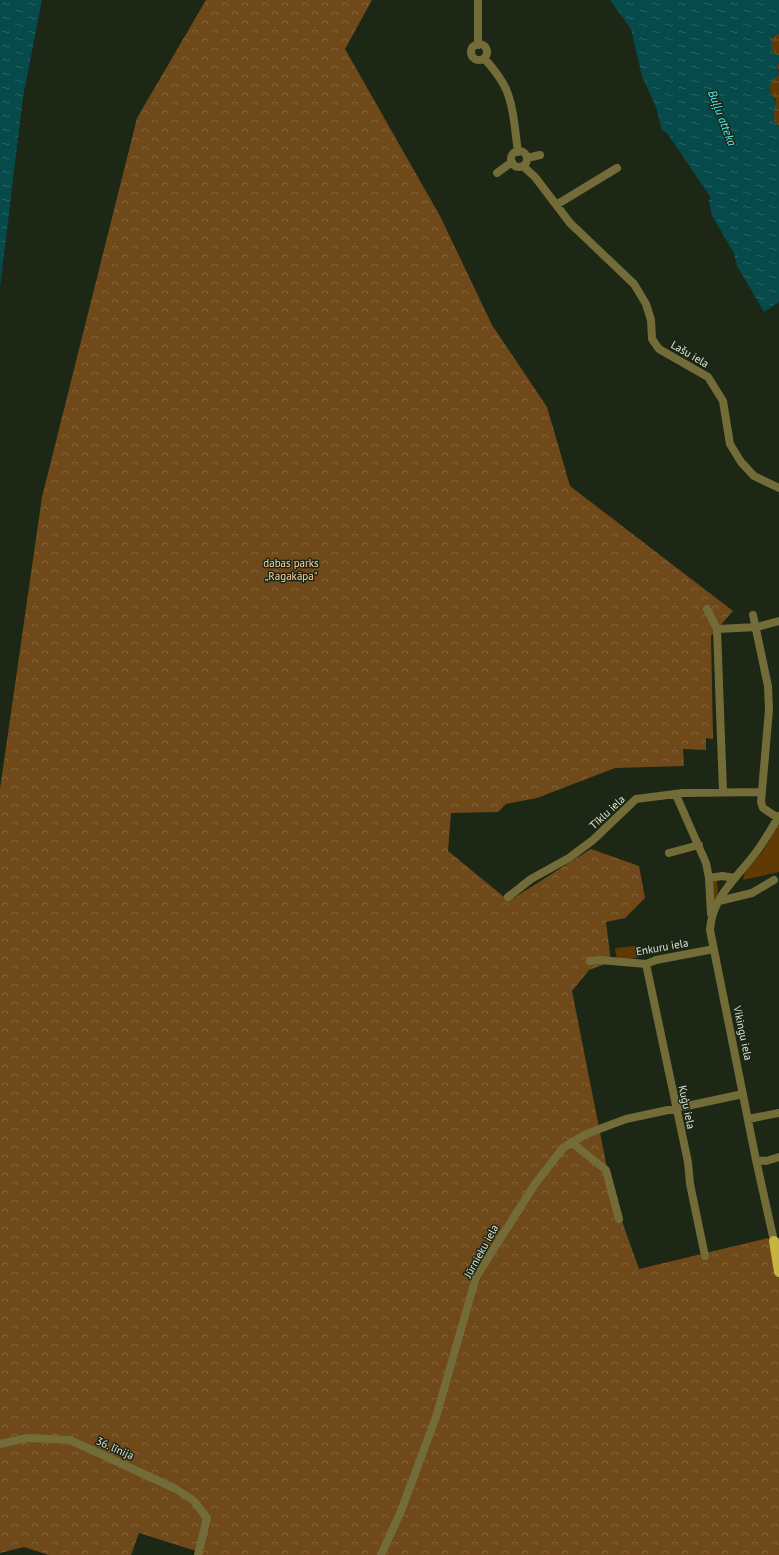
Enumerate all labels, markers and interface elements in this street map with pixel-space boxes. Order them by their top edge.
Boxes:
water label: Buļļu atteka [705,88,740,148]
street label: Lašu iela [668,338,712,370]
park label: dabas parks „Ragakāpa" [263,556,319,583]
street label: Tīklu iela [586,792,628,832]
street label: Enkuru iela [635,936,689,958]
street label: Vikingu iela [730,1003,756,1062]
street label: Kuģu iela [676,1084,698,1130]
street label: Jūrnieku iela [460,1222,501,1281]
street label: 36. līnija [94,1433,136,1463]

